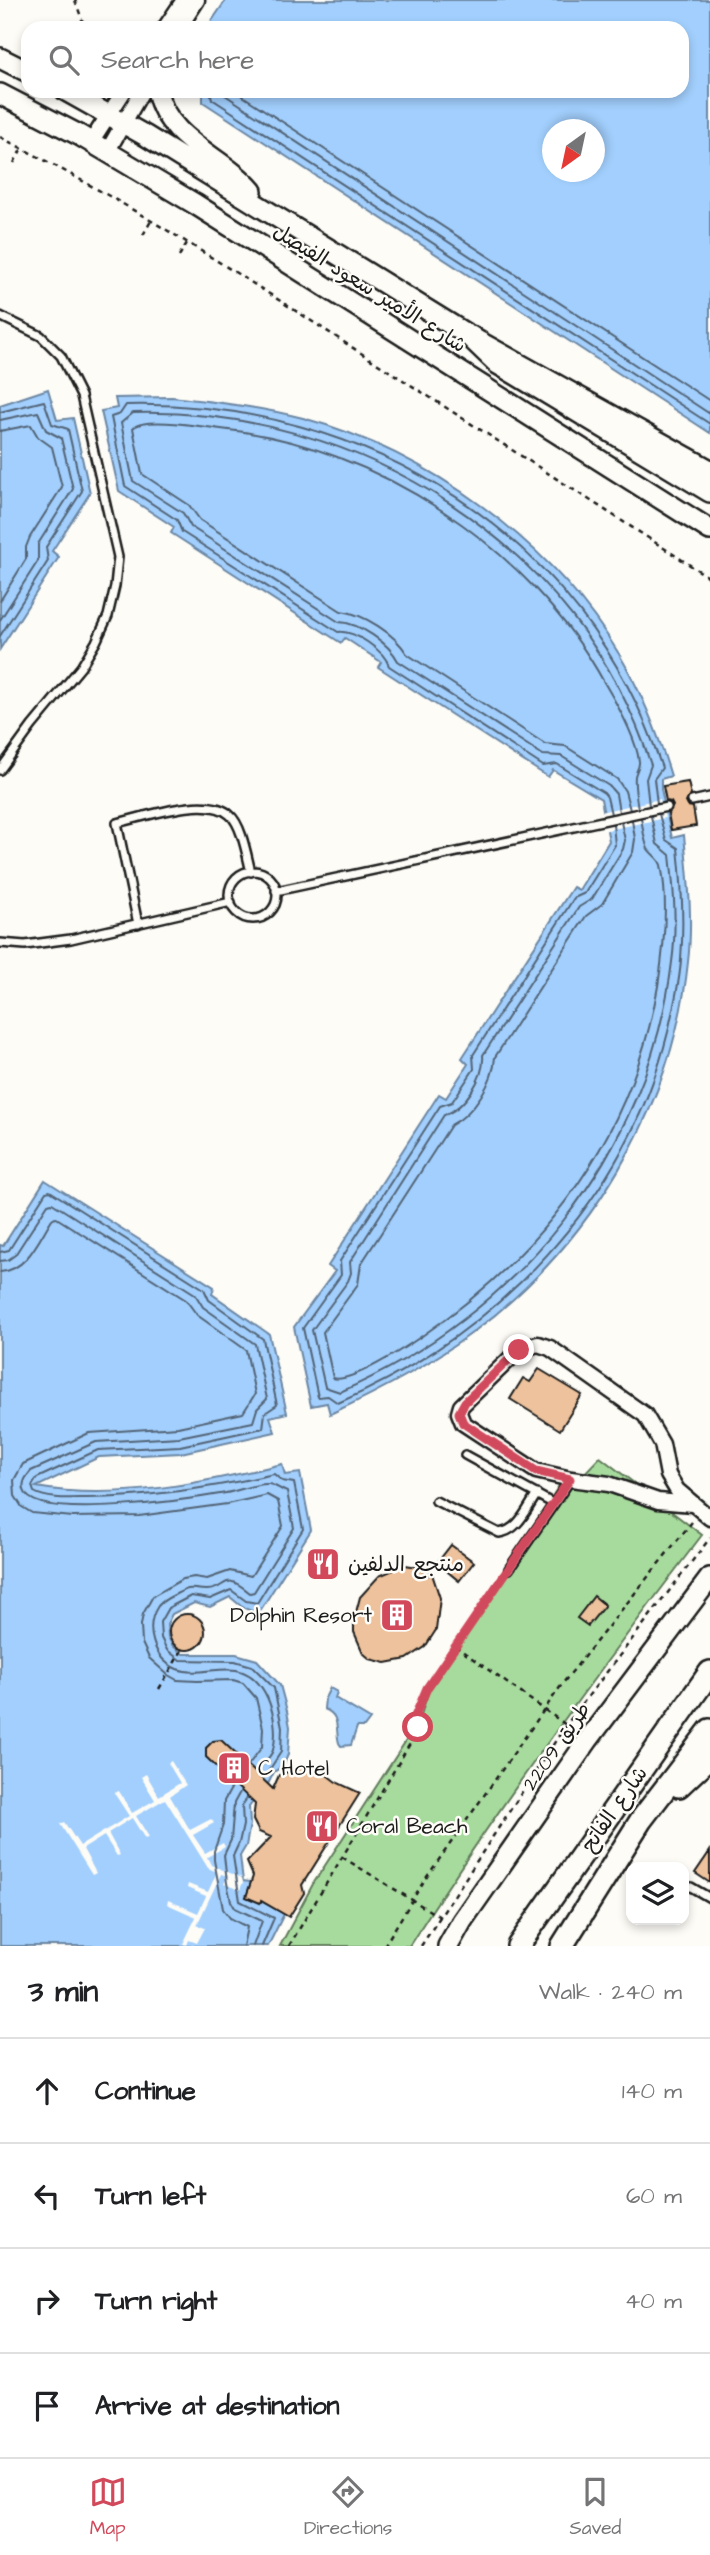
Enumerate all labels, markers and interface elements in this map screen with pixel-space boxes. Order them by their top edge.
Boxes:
search box [21,21,689,98]
icon: search [45,41,83,79]
text: Search here [101,42,254,78]
north arrow [542,119,605,182]
street label: شارع الأمير سعود الفيصل [268,217,472,360]
route end [503,1334,534,1365]
restaurant icon: منتجع الدلفين [304,1545,342,1583]
place label: منتجع الدلفين [348,1550,464,1579]
building icon: Dolphin Resort [378,1596,416,1634]
place label: Dolphin Resort [230,1601,373,1631]
street label: طريق 2209 [515,1696,597,1796]
route start [402,1711,433,1742]
building icon: C Hotel [215,1749,253,1787]
place label: C Hotel [258,1754,329,1783]
street label: شارع الفاتح [574,1761,655,1858]
restaurant icon: Coral Beach [303,1807,341,1845]
place label: Coral Beach [346,1812,468,1841]
map controls [626,1862,689,1925]
button: layers [626,1862,689,1925]
text: 3 min [28,1971,98,2013]
text: Walk · 240 m [539,1976,682,2008]
icon: ahead [28,2072,66,2110]
text: Continue [95,2073,196,2109]
text: 140 m [622,2075,682,2107]
icon: left [28,2177,66,2215]
text: Turn left [95,2178,206,2214]
text: 60 m [626,2180,682,2212]
icon: right [28,2282,66,2320]
text: Turn right [95,2283,217,2319]
text: 40 m [625,2285,682,2317]
icon: arrive [28,2387,66,2425]
text: Arrive at destination [95,2388,340,2424]
tab: Map [89,2473,127,2542]
tab: Directions [304,2473,392,2542]
tab: Saved [570,2473,621,2542]

